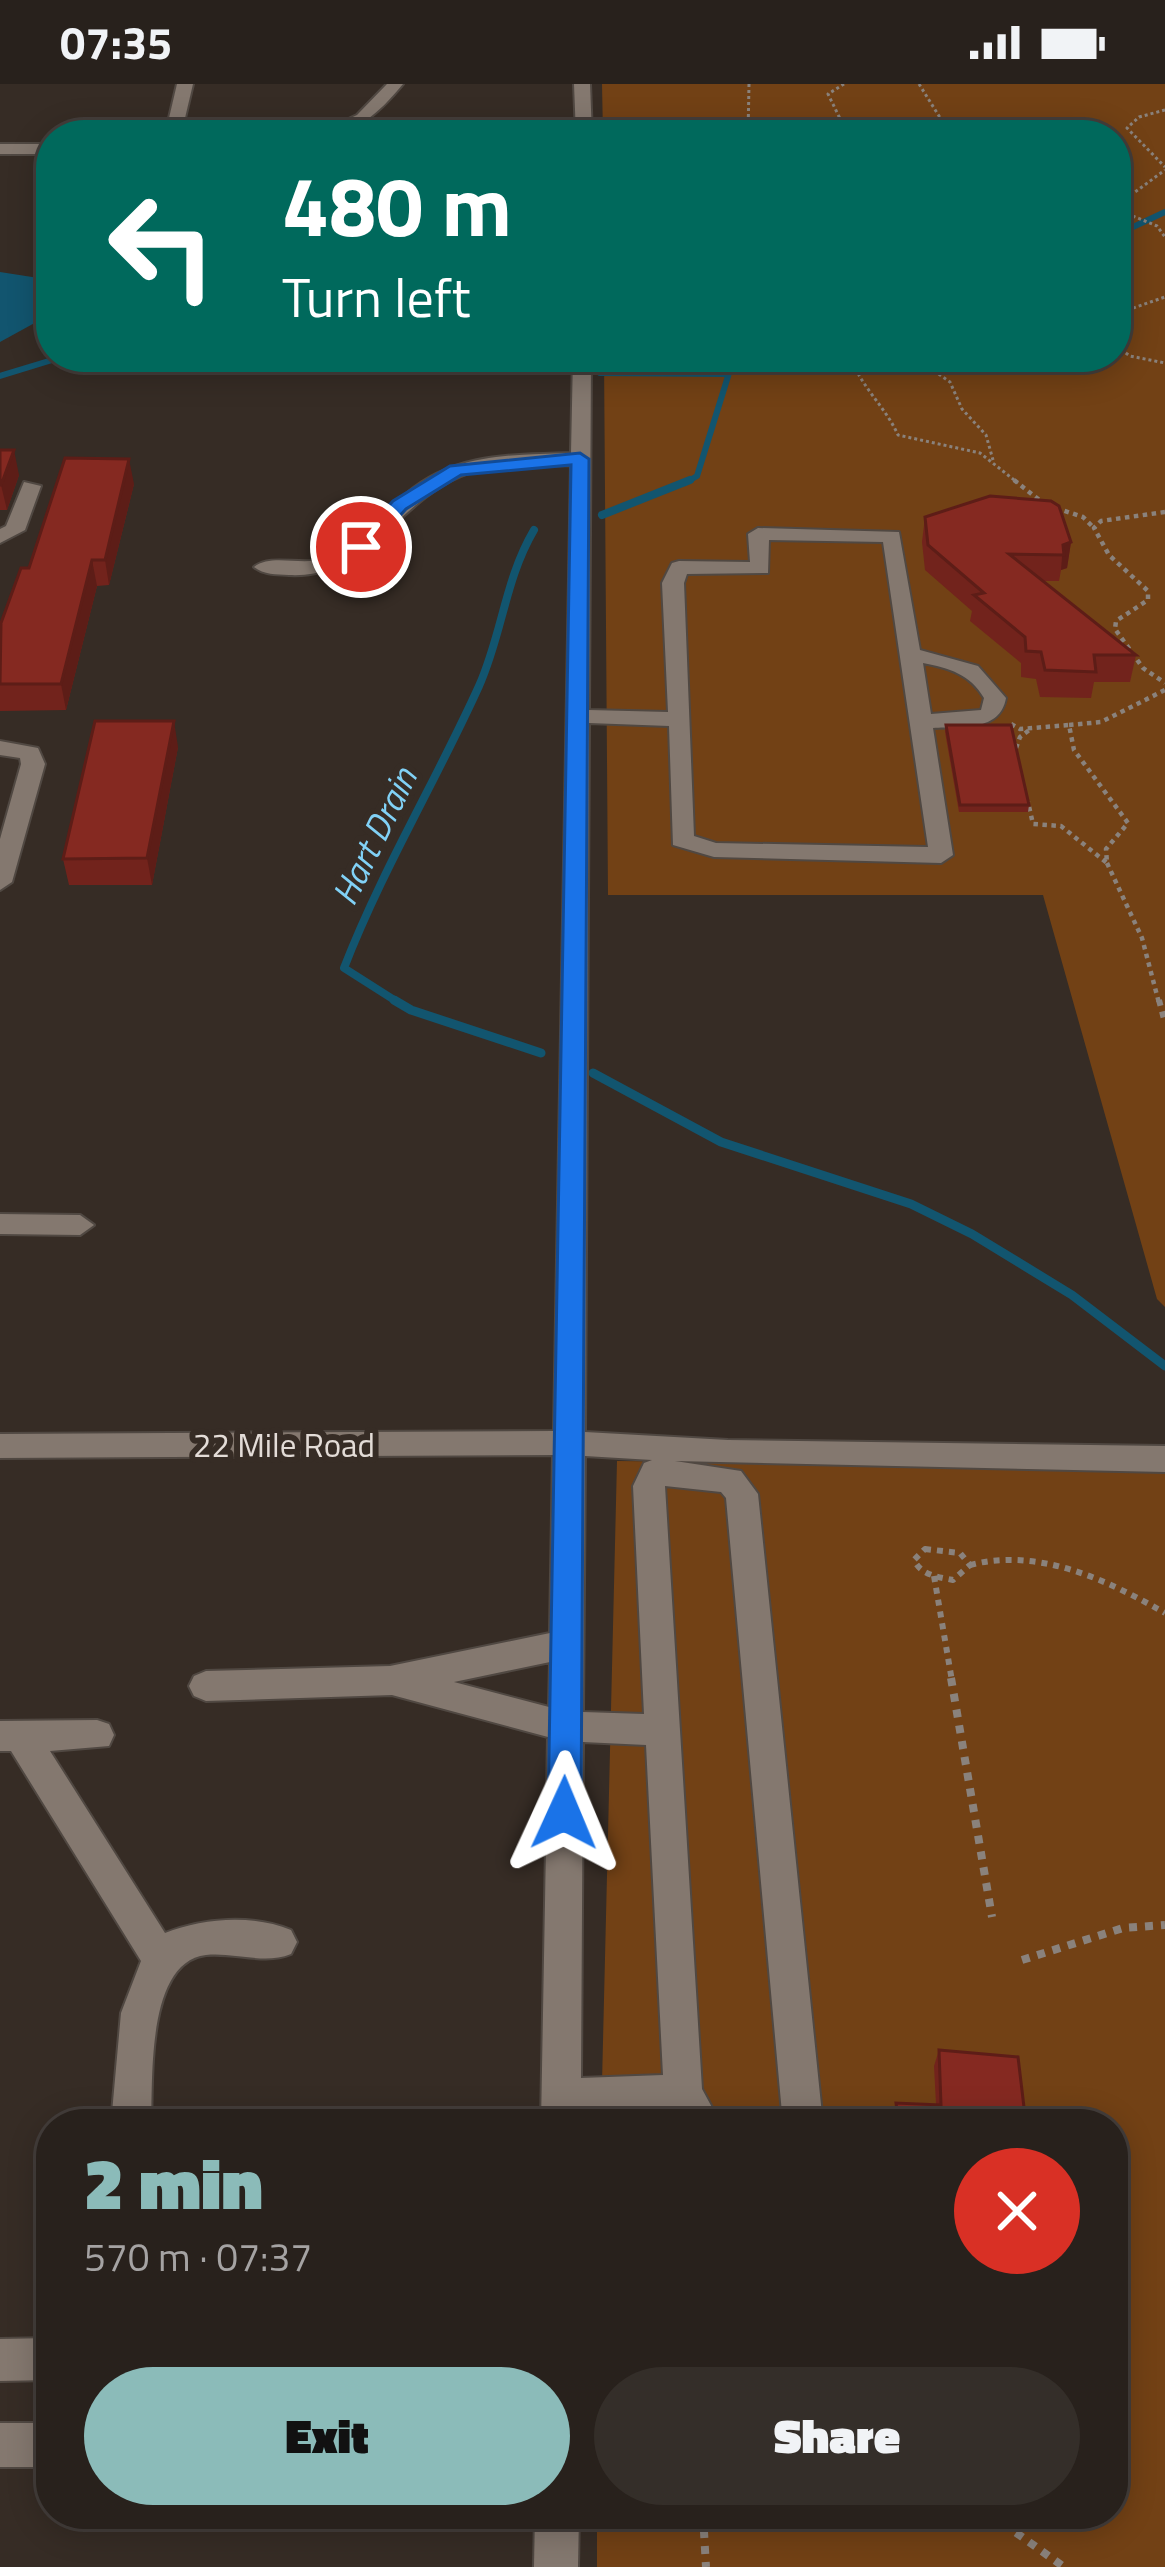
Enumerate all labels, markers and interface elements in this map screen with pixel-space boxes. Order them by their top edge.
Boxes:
text: 07:35 [60,8,172,76]
text: 480 m [282,141,512,269]
icon: left [84,168,240,324]
text: Turn left [282,256,471,338]
pin [310,496,412,598]
icon: arrive [328,514,394,580]
water label: Hart Drain [317,757,431,914]
street label: 22 Mile Road [193,1420,375,1470]
position arrow [501,1750,627,1876]
text: 2 min [84,2127,263,2237]
button: close [954,2148,1080,2274]
text: 570 m · 07:37 [84,2227,312,2286]
button: Exit [84,2367,570,2505]
button: Share [594,2367,1080,2505]

